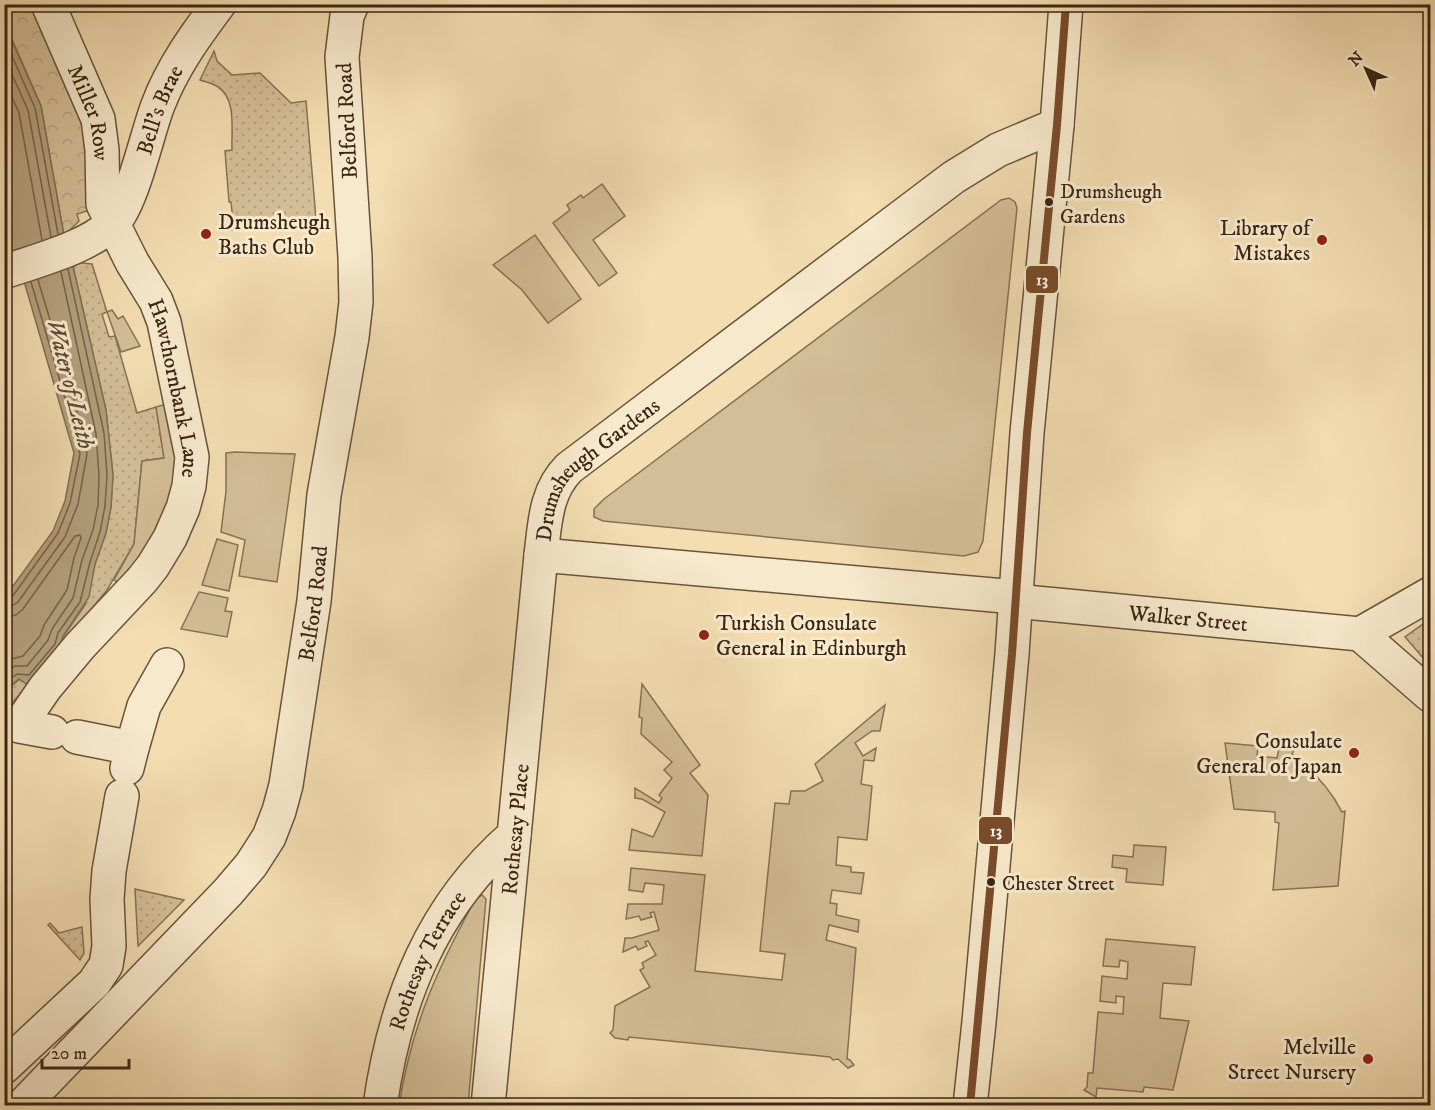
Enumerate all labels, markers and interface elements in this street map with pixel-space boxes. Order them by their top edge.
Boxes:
north arrow [1336,39,1396,99]
text: N [1344,47,1368,71]
street label: Miller Row [61,61,114,161]
street label: Bell's Brae [131,61,189,158]
street label: Belford Road [331,62,364,180]
place label: Drumsheugh Gardens [1060,180,1163,230]
marker: Drumsheugh Gardens [1043,196,1055,208]
place label: Drumsheugh Baths Club [218,209,331,261]
place label: Library of Mistakes [1220,215,1314,267]
marker: Drumsheugh Baths Club [199,227,213,241]
marker: Library of Mistakes [1315,233,1329,247]
line badge: 13 [1025,265,1059,294]
text: 13 [1036,270,1048,290]
street label: Hawthornbank Lane [141,295,204,479]
water label: Water of Leith [39,316,101,452]
street label: Drumsheugh Gardens [531,392,666,543]
street label: Belford Road [293,544,334,664]
street label: Walker Street [1126,600,1249,638]
place label: Turkish Consulate General in Edinburgh [716,610,907,662]
marker: Turkish Consulate General in Edinburgh [697,628,711,642]
place label: Consulate General of Japan [1196,728,1342,780]
marker: Consulate General of Japan [1347,746,1361,760]
street label: Rothesay Place [496,762,536,896]
line badge: 13 [978,816,1013,845]
text: 13 [990,821,1002,841]
place label: Chester Street [1002,872,1114,897]
marker: Chester Street [985,876,997,888]
street label: Rothesay Terrace [384,886,472,1034]
scale bar [42,1032,129,1070]
place label: Melville Street Nursery [1228,1034,1357,1086]
text: 20 m [51,1043,87,1065]
marker: Melville Street Nursery [1361,1052,1375,1066]

